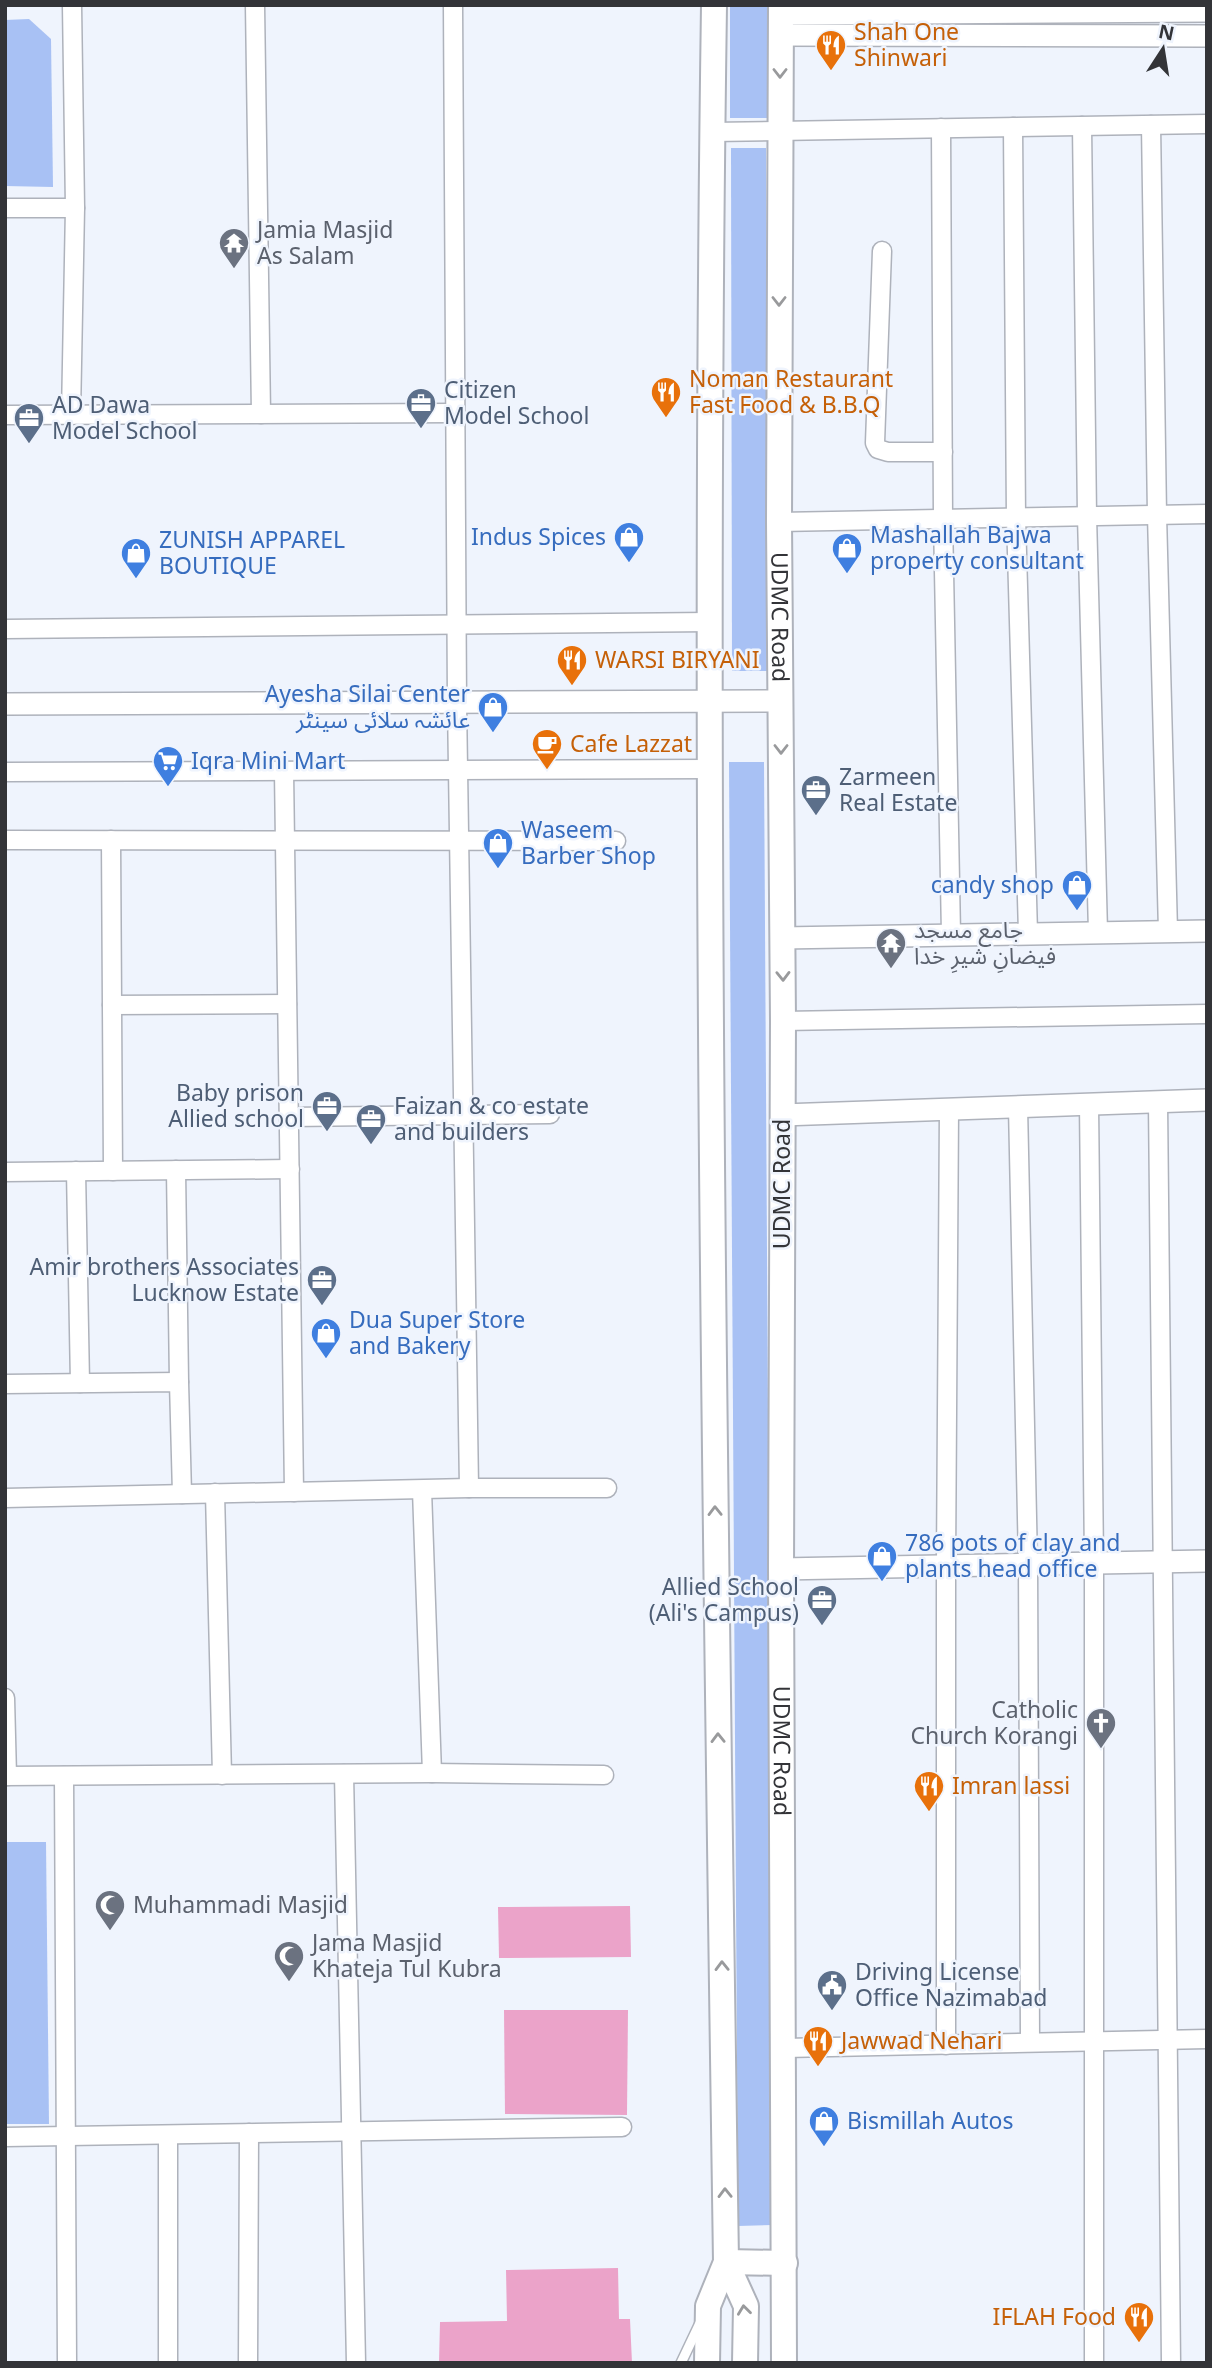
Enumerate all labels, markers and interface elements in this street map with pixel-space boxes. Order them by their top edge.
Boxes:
place label: Shah One Shinwari [854,8,959,83]
text: N [1155,12,1178,55]
north arrow [1128,14,1198,84]
restaurant icon: Shah One Shinwari [814,28,848,72]
one-way arrow [772,69,788,79]
place label: Jamia Masjid As Salam [255,206,393,281]
temple icon: Jamia Masjid As Salam [217,226,251,270]
one-way arrow [771,296,787,307]
place label: Noman Restaurant Fast Food & B.B.Q [689,355,893,430]
place label: Citizen Model School [444,366,589,441]
restaurant icon: Noman Restaurant Fast Food & B.B.Q [649,375,683,419]
place label: AD Dawa Model School [52,381,197,456]
office icon: Citizen Model School [404,386,438,430]
office icon: AD Dawa Model School [12,401,46,445]
place label: Mashallah Bajwa property consultant [870,511,1084,586]
place label: Indus Spices [471,513,606,562]
place label: ZUNISH APPAREL BOUTIQUE [159,516,345,591]
shop icon: Indus Spices [612,520,646,564]
shop icon: Mashallah Bajwa property consultant [830,531,864,575]
shop icon: ZUNISH APPAREL BOUTIQUE [119,536,153,580]
street label: UDMC Road [754,552,804,682]
place label: WARSI BIRYANI [595,636,760,685]
restaurant icon: WARSI BIRYANI [555,643,589,687]
place label: Ayesha Silai Center عائشہ سلائی سینٹر [265,670,470,745]
shop icon: Ayesha Silai Center عائشہ سلائی سینٹر [476,690,510,734]
place label: Cafe Lazzat [570,720,692,769]
cafe icon: Cafe Lazzat [530,727,564,771]
place label: Iqra Mini Mart [191,737,345,786]
supermarket icon: Iqra Mini Mart [151,744,185,788]
one-way arrow [773,744,788,755]
place label: Zarmeen Real Estate [839,753,957,828]
office icon: Zarmeen Real Estate [799,773,833,817]
place label: Waseem Barber Shop [521,806,656,881]
shop icon: Waseem Barber Shop [481,826,515,870]
place label: candy shop [931,861,1054,910]
shop icon: candy shop [1060,868,1094,912]
place label: جامع مسجد فیضانِ شیرِ خدا [914,906,1056,981]
temple icon: جامع مسجد فیضانِ شیرِ خدا [874,926,908,970]
one-way arrow [775,971,790,982]
place label: Baby prison Allied school [168,1069,304,1144]
place label: Faizan & co estate and builders [394,1082,589,1157]
office icon: Baby prison Allied school [310,1089,344,1133]
office icon: Faizan & co estate and builders [354,1102,388,1146]
street label: UDMC Road [758,1119,807,1249]
place label: Amir brothers Associates Lucknow Estate [29,1243,299,1318]
office icon: Amir brothers Associates Lucknow Estate [305,1263,339,1307]
place label: Dua Super Store and Bakery [349,1296,525,1371]
shop icon: Dua Super Store and Bakery [309,1316,343,1360]
one-way arrow [707,1505,722,1516]
place label: 786 pots of clay and plants head office [905,1519,1120,1594]
shop icon: 786 pots of clay and plants head office [865,1539,899,1583]
place label: Allied School (Ali's Campus) [649,1563,799,1638]
office icon: Allied School (Ali's Campus) [805,1583,839,1627]
street label: UDMC Road [756,1686,806,1816]
place label: Catholic Church Korangi [910,1686,1078,1761]
church icon: Catholic Church Korangi [1084,1706,1118,1750]
one-way arrow [710,1733,726,1743]
place label: Imran lassi [952,1762,1070,1811]
restaurant icon: Imran lassi [912,1769,946,1813]
place label: Muhammadi Masjid [133,1881,348,1930]
mosque icon: Muhammadi Masjid [93,1888,127,1932]
place label: Jama Masjid Khateja Tul Kubra [310,1919,502,1994]
mosque icon: Jama Masjid Khateja Tul Kubra [272,1939,306,1983]
place label: Driving License Office Nazimabad [855,1948,1047,2023]
one-way arrow [714,1960,729,1971]
public building icon: Driving License Office Nazimabad [815,1968,849,2012]
place label: Jawwad Nehari [839,2017,1002,2066]
restaurant icon: Jawwad Nehari [801,2024,835,2068]
place label: Bismillah Autos [847,2097,1013,2146]
shop icon: Bismillah Autos [807,2104,841,2148]
one-way arrow [717,2188,733,2198]
place label: IFLAH Food [993,2293,1116,2342]
restaurant icon: IFLAH Food [1122,2300,1156,2344]
one-way arrow [737,2304,752,2316]

